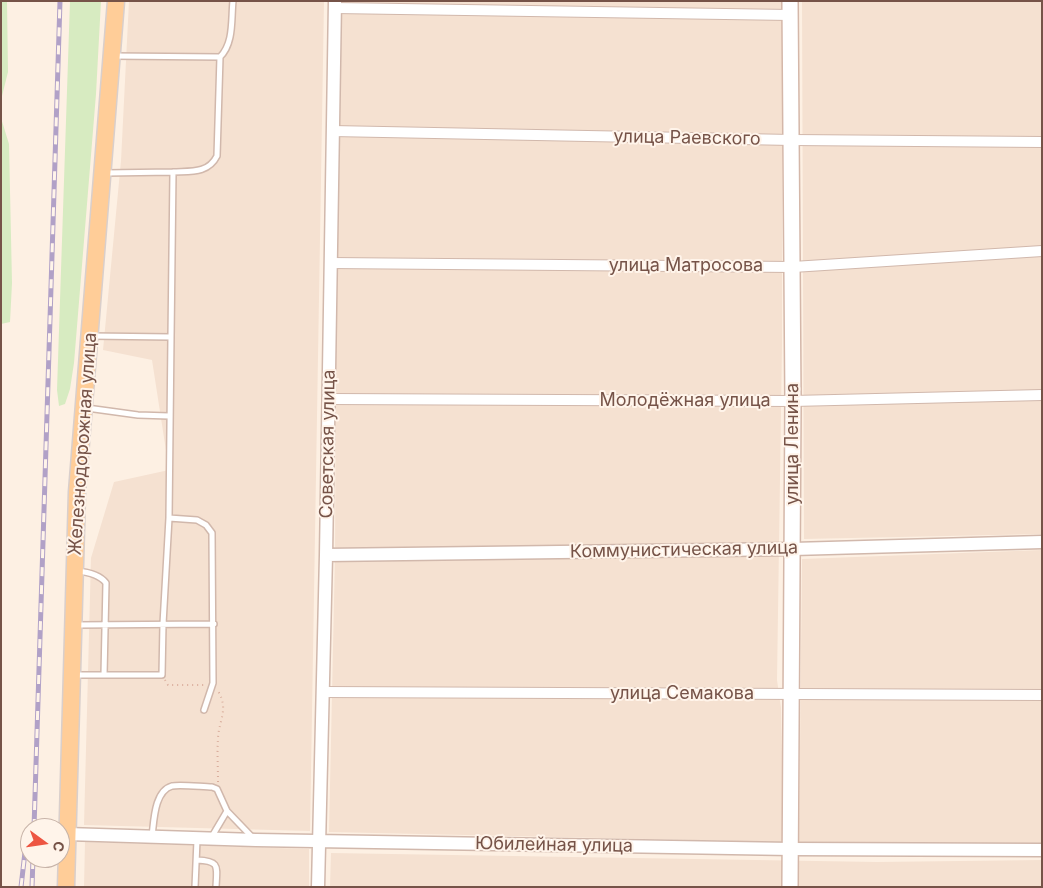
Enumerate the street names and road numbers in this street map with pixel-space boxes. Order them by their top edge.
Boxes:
street label: улица Раевского [613,126,761,150]
street label: улица Матросова [609,255,763,277]
street label: Железнодорожная улица [64,332,102,556]
street label: Советская улица [316,369,340,519]
street label: улица Ленина [782,383,804,505]
street label: Молодёжная улица [599,390,771,412]
street label: Коммунистическая улица [570,537,798,563]
street label: улица Семакова [610,683,754,705]
street label: Юбилейная улица [475,833,633,857]

